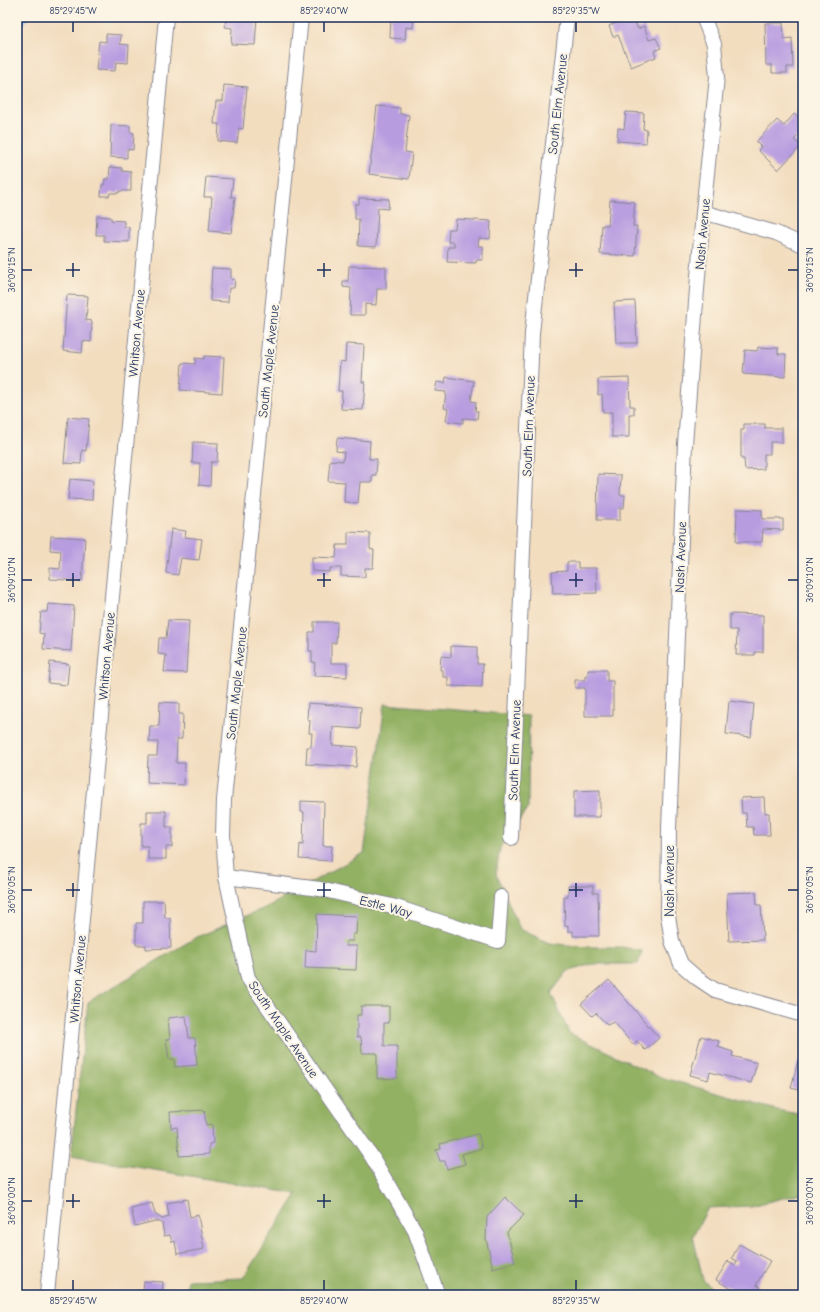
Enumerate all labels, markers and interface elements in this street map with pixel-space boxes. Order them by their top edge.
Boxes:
text: 85°29'45"W [49,5,97,17]
text: 85°29'40"W [300,5,348,17]
text: 85°29'35"W [552,5,600,17]
street label: South Elm Avenue [545,53,570,155]
street label: Nash Avenue [692,197,713,270]
text: 36°09'15"N [6,247,18,293]
text: 36°09'15"N [804,247,816,293]
street label: Whitson Avenue [125,288,148,378]
street label: South Maple Avenue [255,303,282,418]
street label: South Elm Avenue [519,375,538,477]
street label: Nash Avenue [672,521,689,593]
text: 36°09'10"N [6,557,18,603]
text: 36°09'10"N [804,557,816,603]
street label: Whitson Avenue [95,611,118,701]
street label: South Maple Avenue [223,625,250,740]
street label: South Elm Avenue [505,699,524,801]
street label: Nash Avenue [662,845,677,917]
text: 36°09'05"N [6,866,18,914]
text: 36°09'05"N [804,866,816,914]
street label: Estle Way [358,892,414,921]
street label: Whitson Avenue [66,934,89,1024]
street label: South Maple Avenue [246,978,322,1081]
text: 36°09'00"N [6,1177,18,1225]
text: 36°09'00"N [804,1177,816,1225]
text: 85°29'45"W [49,1295,97,1307]
text: 85°29'40"W [300,1295,348,1307]
text: 85°29'35"W [552,1295,600,1307]

